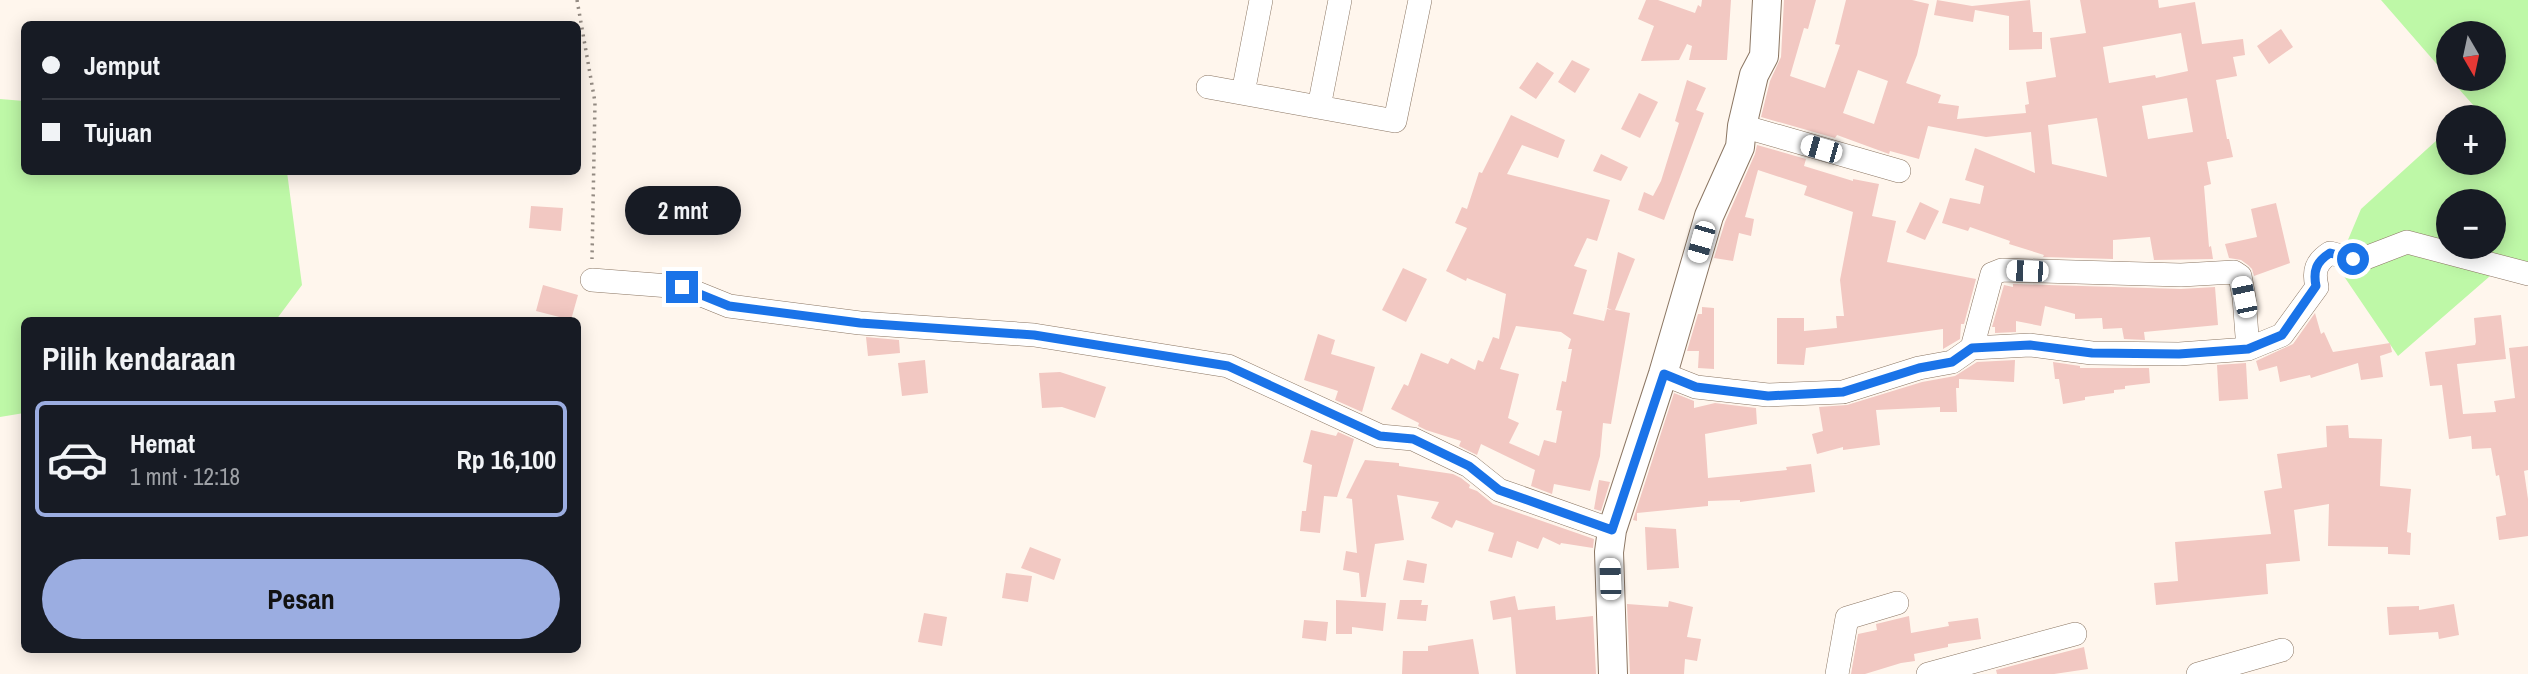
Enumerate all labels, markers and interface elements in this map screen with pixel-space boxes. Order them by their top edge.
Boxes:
north arrow [2436,21,2506,91]
map controls [2436,21,2506,259]
text: Jemput [84,48,160,83]
button: + [2436,105,2506,175]
text: Tujuan [84,115,152,150]
car [1798,133,1845,165]
callout: 2 mnt [624,186,740,234]
button: − [2436,189,2506,259]
text: 2 mnt [658,195,708,226]
car [1686,219,1717,265]
route start [2337,243,2369,275]
car [2006,260,2049,282]
route end [666,271,698,303]
car [2230,274,2259,320]
text: Pilih kendaraan [42,337,236,380]
text: Hemat [130,426,195,461]
icon: car [46,428,109,491]
text: Rp 16,100 [456,442,556,477]
text: 1 mnt · 12:18 [130,461,240,492]
car [1599,558,1622,600]
button: Pesan [42,559,560,639]

